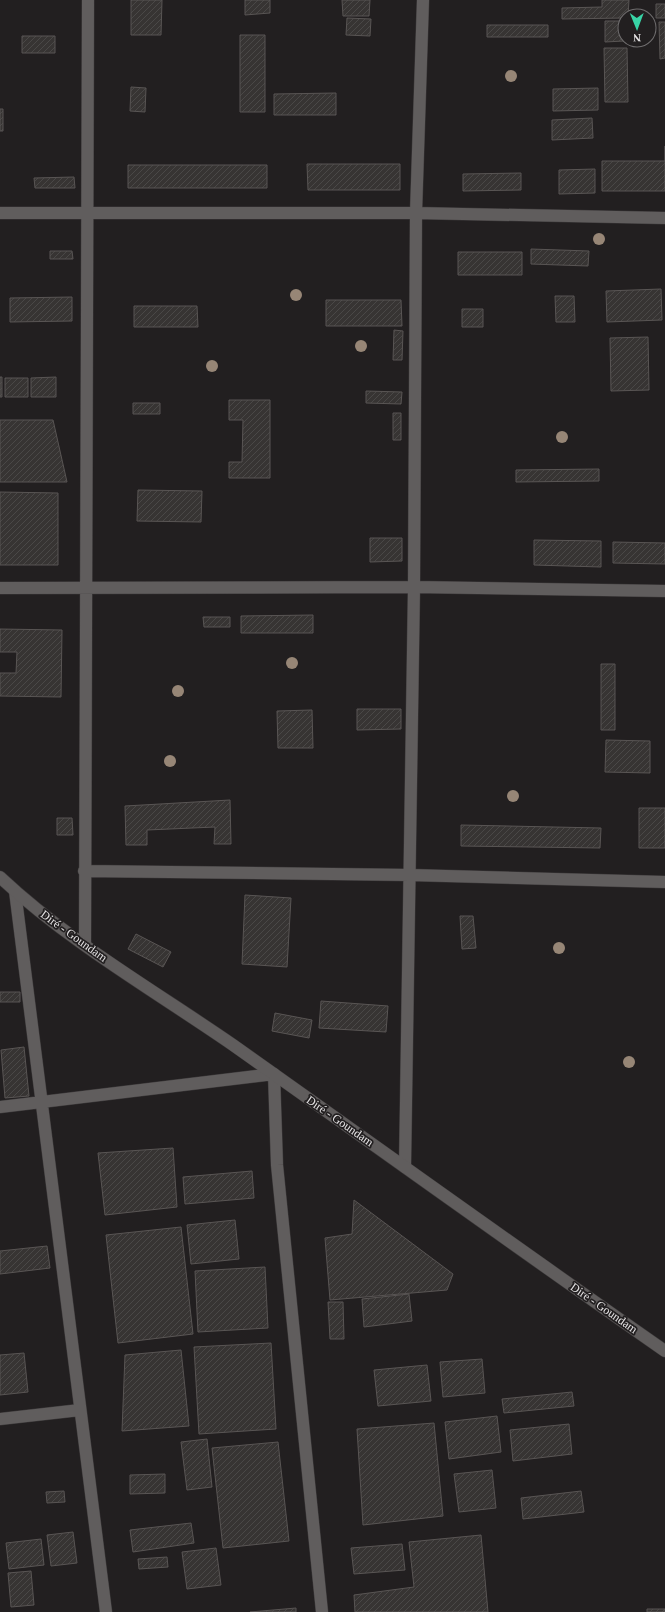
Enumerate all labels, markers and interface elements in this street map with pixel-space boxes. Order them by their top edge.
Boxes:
north arrow [617,8,657,48]
text: N [633,32,641,44]
street label: Diré - Goundam [38,907,110,965]
street label: Diré - Goundam [304,1093,377,1150]
street label: Diré - Goundam [568,1280,641,1337]

